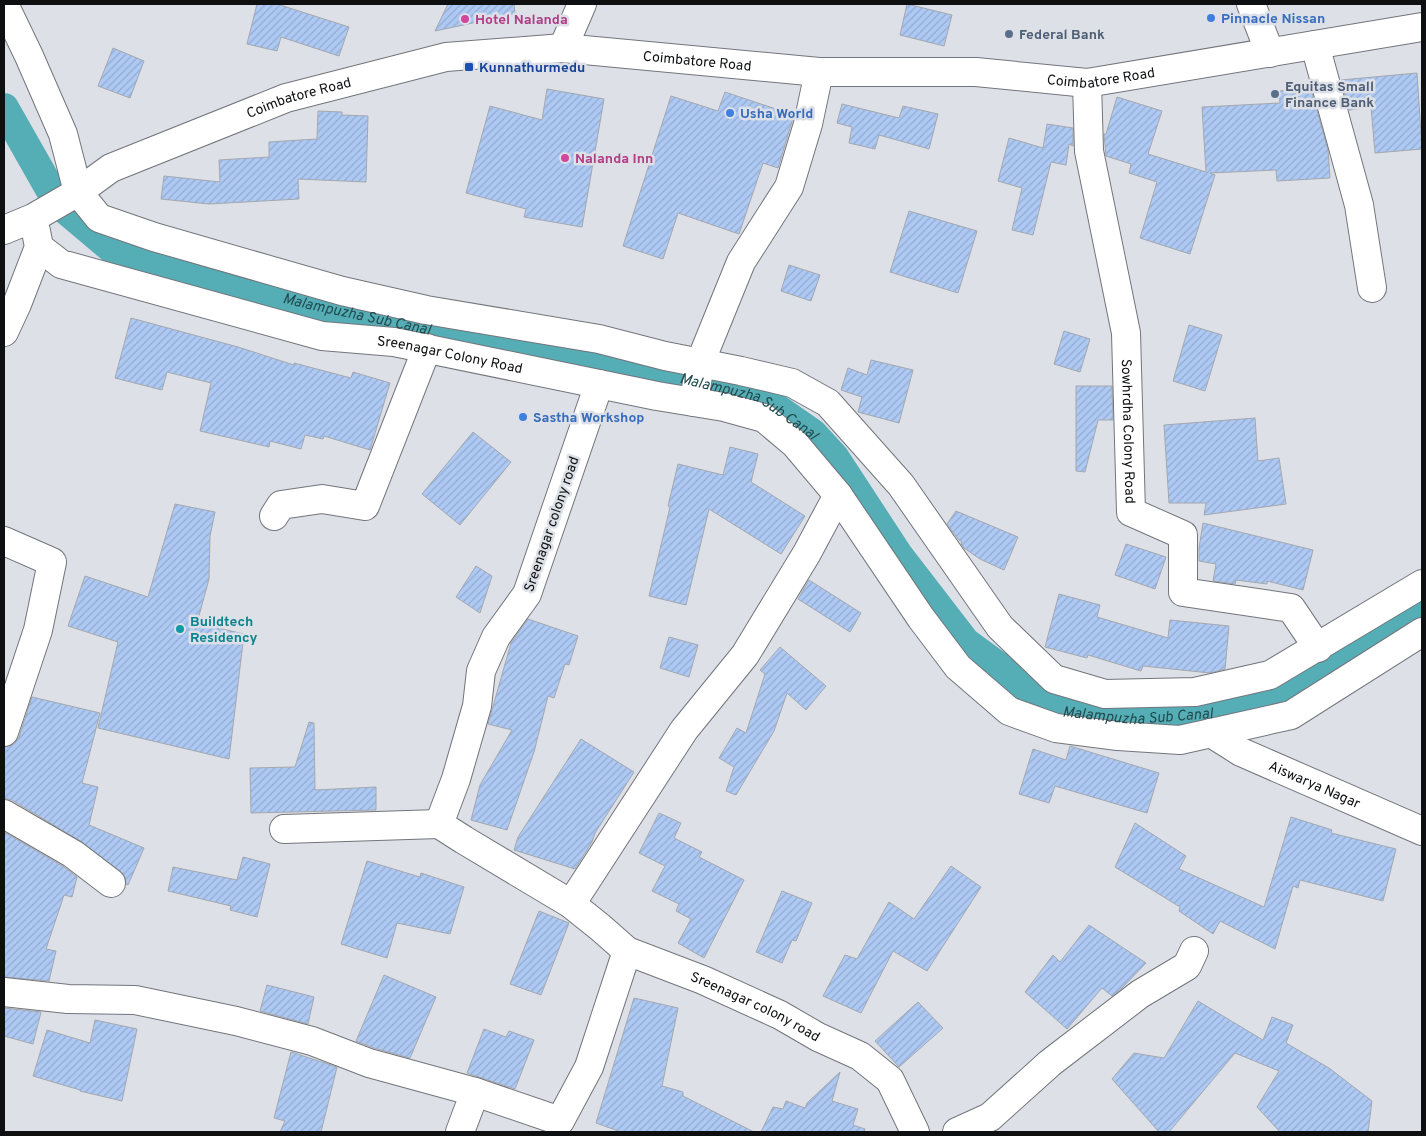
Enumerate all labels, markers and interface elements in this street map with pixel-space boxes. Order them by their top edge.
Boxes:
place label: Pinnacle Nissan [1221,11,1325,28]
place label: Hotel Nalanda [475,12,568,29]
marker: Pinnacle Nissan [1205,12,1217,24]
marker: Hotel Nalanda [459,13,471,25]
place label: Federal Bank [1019,27,1105,44]
marker: Federal Bank [1003,28,1015,40]
street label: Coimbatore Road [642,49,752,76]
place label: Kunnathurmedu [479,60,585,77]
marker: Kunnathurmedu [463,61,475,73]
street label: Coimbatore Road [1046,65,1156,93]
street label: Coimbatore Road [244,75,353,123]
place label: Equitas Small Finance Bank [1285,79,1374,112]
marker: Equitas Small Finance Bank [1269,88,1281,100]
place label: Usha World [740,106,813,123]
marker: Usha World [724,107,736,119]
place label: Nalanda Inn [575,151,653,168]
marker: Nalanda Inn [559,152,571,164]
water label: Malampuzha Sub Canal [281,290,434,341]
street label: Sreenagar Colony Road [376,334,524,378]
street label: Sowhrdha Colony Road [1117,359,1138,504]
water label: Malampuzha Sub Canal [678,370,823,445]
place label: Sastha Workshop [533,410,644,427]
marker: Sastha Workshop [517,411,529,423]
street label: Sreenagar colony road [521,455,584,594]
place label: Buildtech Residency [190,614,257,647]
marker: Buildtech Residency [174,623,186,635]
water label: Malampuzha Sub Canal [1061,703,1215,730]
street label: Aiswarya Nagar [1266,758,1363,813]
street label: Sreenagar colony road [688,969,823,1046]

